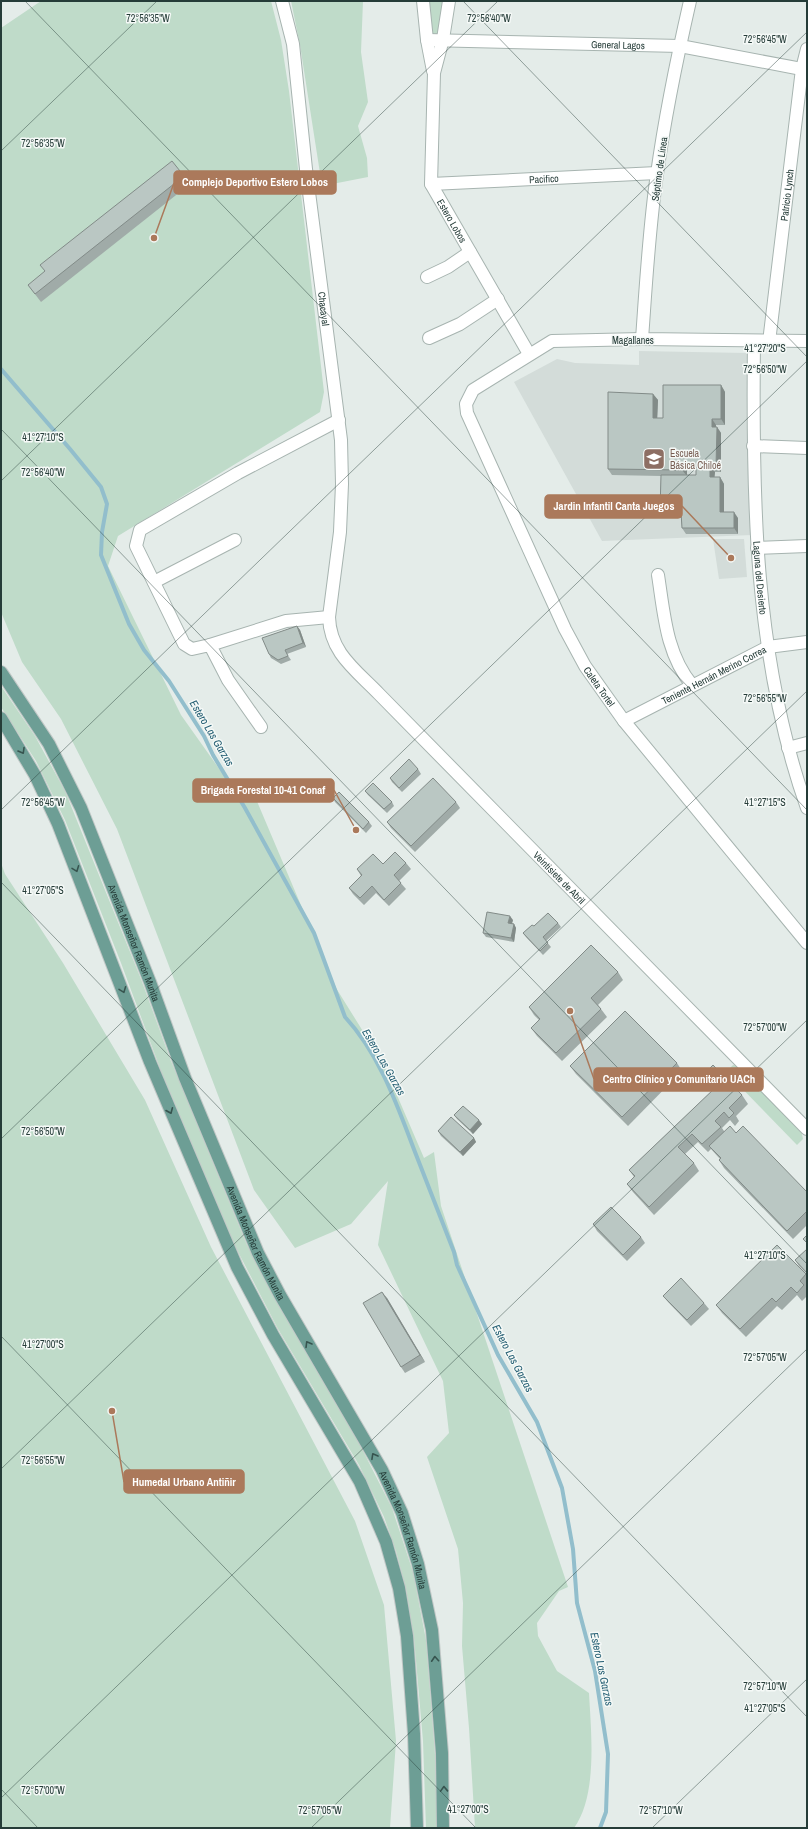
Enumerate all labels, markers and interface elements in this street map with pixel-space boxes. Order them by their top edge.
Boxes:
text: 72°56'35"W [126,12,170,25]
text: 72°56'40"W [467,12,511,25]
text: 72°56'45"W [743,33,787,46]
street label: General Lagos [591,38,645,52]
street label: Séptimo de Línea [649,136,670,202]
text: 72°56'35"W [21,137,65,150]
street label: Patricio Lynch [778,168,797,222]
callout: Complejo Deportivo Estero Lobos [174,171,336,194]
street label: Pacifico [529,172,559,186]
text: Complejo Deportivo Estero Lobos [182,175,328,189]
street label: Estero Lobos [434,197,469,245]
street label: Chacayal [315,291,332,327]
street label: Magallanes [612,334,654,347]
text: 41°27'20"S [744,342,786,355]
text: 72°56'50"W [743,363,787,376]
text: 41°27'10"S [22,431,64,444]
school or university icon: Escuela Básica Chiloé [641,446,667,472]
place label: Escuela Básica Chiloé [670,447,721,472]
text: 72°56'40"W [21,466,65,479]
callout: Jardin Infantil Canta Juegos [545,495,682,518]
text: Jardin Infantil Canta Juegos [554,499,674,513]
street label: Laguna del Desierto [750,541,770,616]
street label: Teniente Hernán Merino Correa [660,643,769,708]
street label: Caleta Tortel [580,664,618,709]
text: 72°56'55"W [743,692,787,705]
water label: Estero Las Garzas [187,697,237,769]
one-way arrow [17,747,24,754]
callout: Brigada Forestal 10-41 Conaf [193,779,334,802]
text: Brigada Forestal 10-41 Conaf [201,783,325,797]
text: 72°56'45"W [21,796,65,809]
text: 41°27'15"S [744,796,786,809]
street label: Veintisiete de Abril [530,849,588,907]
one-way arrow [71,866,79,873]
street label: Avenida Monseñor Ramón Munita [105,882,163,1004]
text: 41°27'05"S [22,884,64,897]
one-way arrow [118,987,127,994]
text: 72°57'00"W [743,1021,787,1034]
water label: Estero Las Garzas [359,1026,409,1098]
callout: Centro Clínico y Comunitario UACh [594,1068,763,1091]
text: Centro Clínico y Comunitario UACh [603,1072,755,1086]
one-way arrow [165,1107,173,1115]
text: 72°56'50"W [21,1125,65,1138]
street label: Avenida Monseñor Ramón Munita [223,1183,288,1303]
text: 41°27'10"S [744,1249,786,1262]
water label: Estero Las Garzas [489,1322,537,1395]
text: 41°27'00"S [22,1338,64,1351]
one-way arrow [306,1341,313,1348]
text: 72°57'05"W [743,1351,787,1364]
one-way arrow [372,1453,379,1460]
text: 72°56'55"W [21,1454,65,1467]
street label: Avenida Monseñor Ramón Munita [376,1468,429,1591]
callout: Humedal Urbano Antiñir [124,1470,244,1493]
text: Humedal Urbano Antiñir [132,1475,236,1489]
water label: Estero Las Garzas [587,1631,617,1707]
one-way arrow [431,1656,440,1662]
text: 72°57'10"W [743,1680,787,1693]
text: 41°27'05"S [744,1702,786,1715]
text: 72°57'00"W [21,1784,65,1797]
one-way arrow [439,1786,448,1792]
text: 41°27'00"S [447,1803,489,1816]
text: 72°57'05"W [298,1804,342,1817]
text: 72°57'10"W [639,1804,683,1817]

